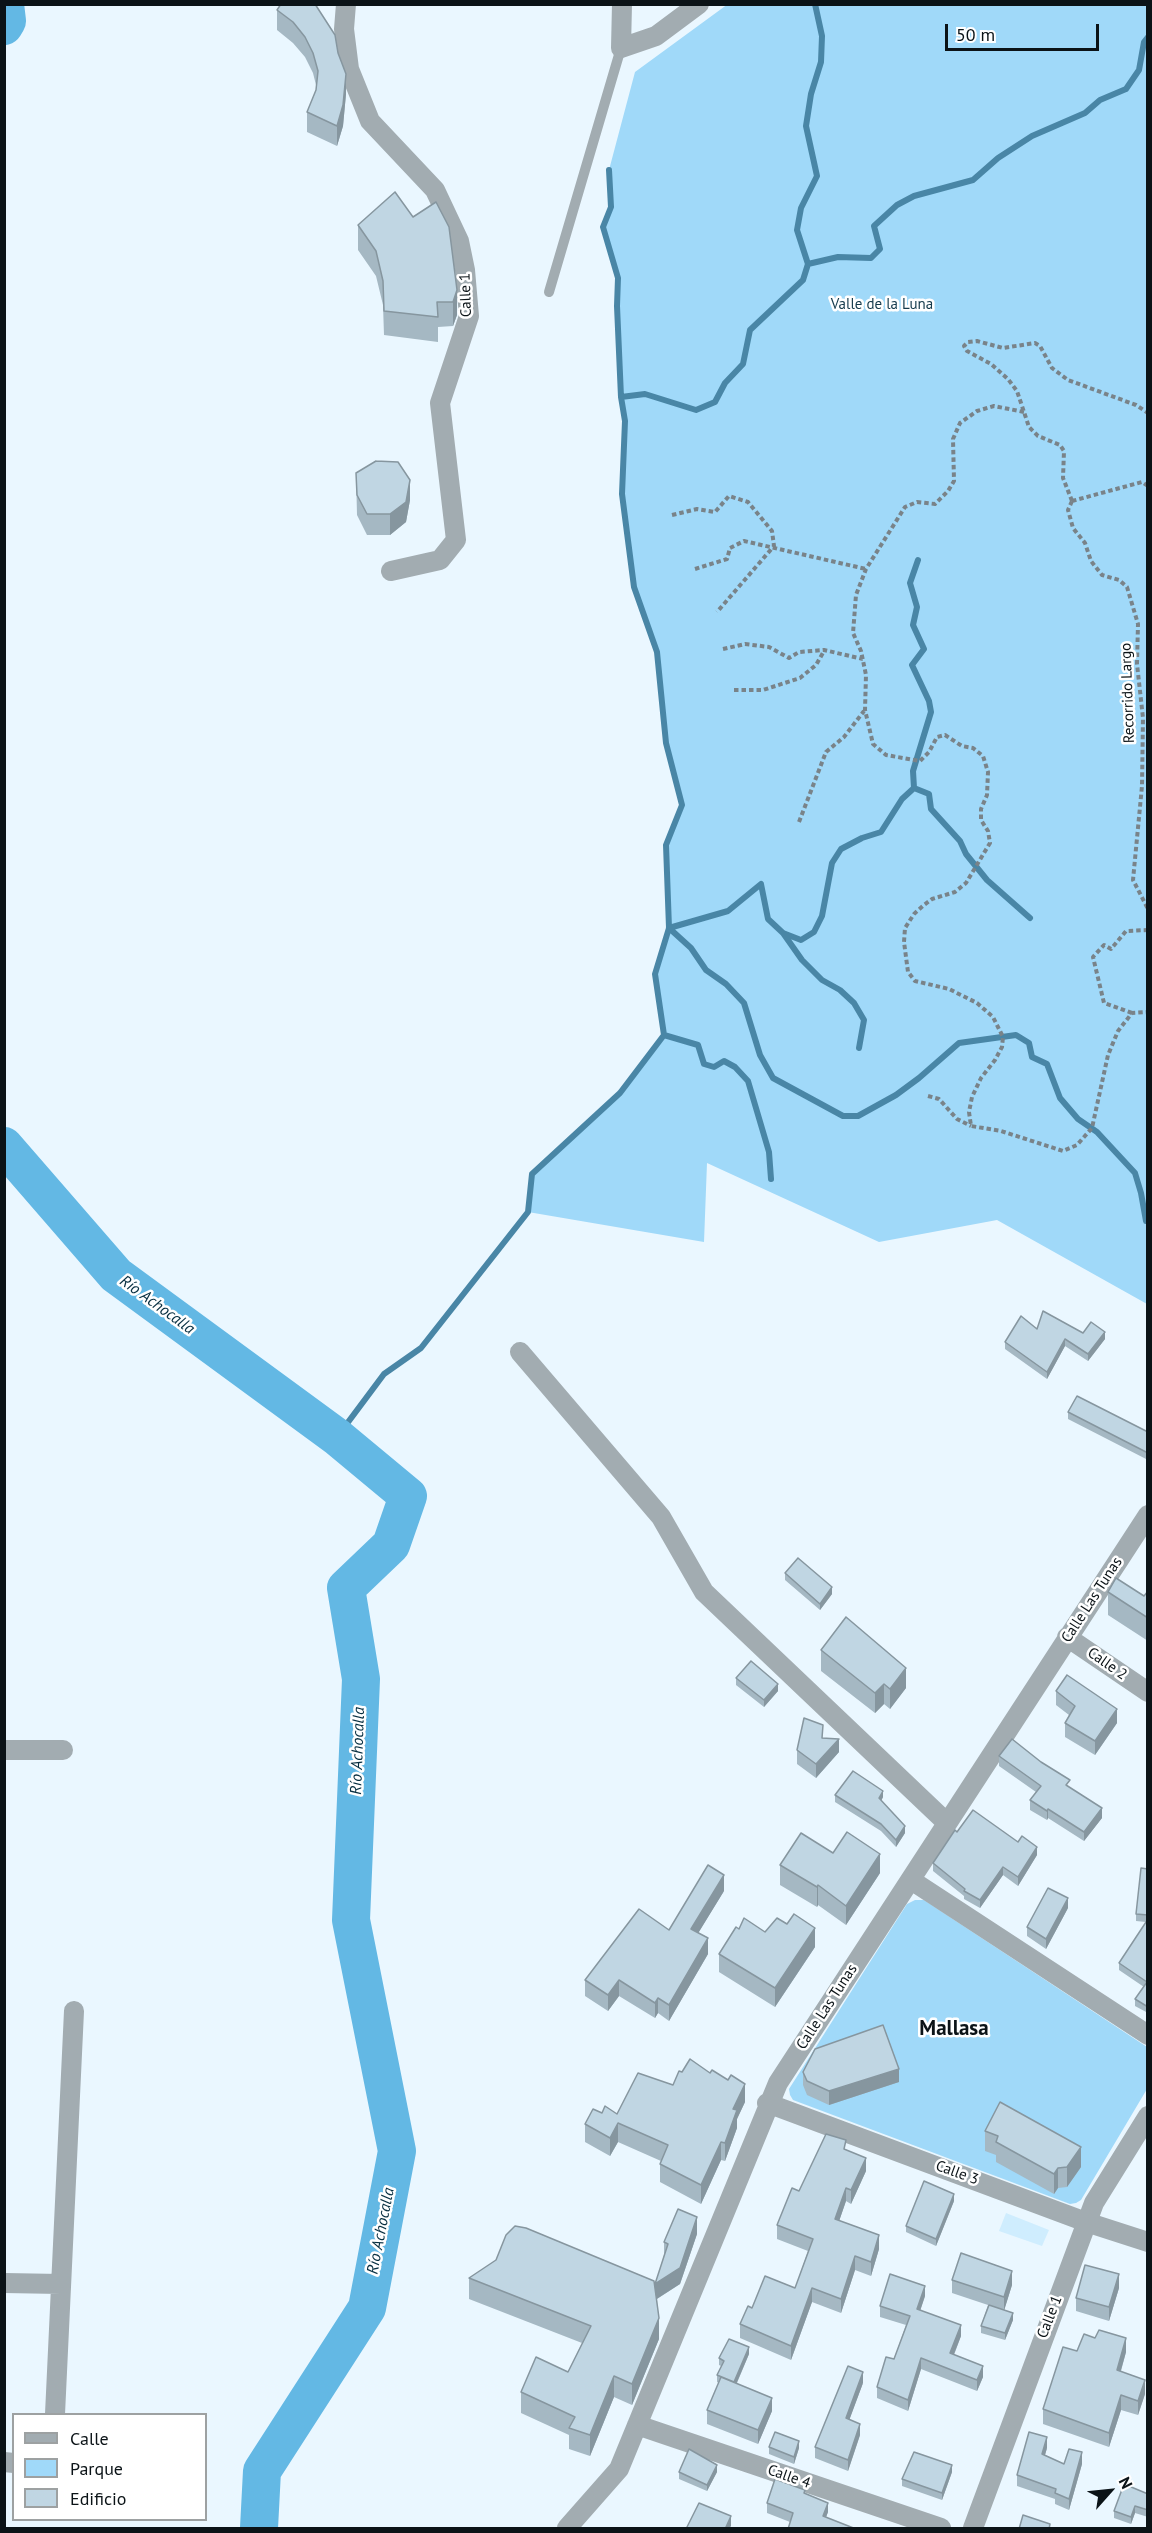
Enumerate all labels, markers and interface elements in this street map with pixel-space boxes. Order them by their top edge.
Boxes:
scale bar [948,12,1102,50]
text: 50 m [956,23,995,46]
street label: Calle 1 [456,273,476,317]
park label: Valle de la Luna [831,296,933,314]
street label: Recorrido Largo [1117,642,1139,744]
water label: Río Achocalla [116,1271,198,1339]
street label: Calle Las Tunas [1058,1554,1126,1646]
street label: Calle 2 [1084,1644,1130,1684]
water label: Río Achocalla [347,1707,369,1795]
street label: Calle Las Tunas [793,1961,861,2053]
district label: Mallasa [919,2016,989,2042]
street label: Calle 3 [933,2157,981,2189]
water label: Río Achocalla [363,2186,399,2276]
street label: Calle 1 [1034,2293,1066,2341]
legend [12,2413,207,2521]
text: Calle [70,2427,109,2450]
text: Parque [70,2457,123,2480]
street label: Calle 4 [765,2461,813,2493]
north arrow [1080,2461,1140,2521]
text: N [1115,2474,1137,2492]
text: Edificio [70,2487,126,2510]

